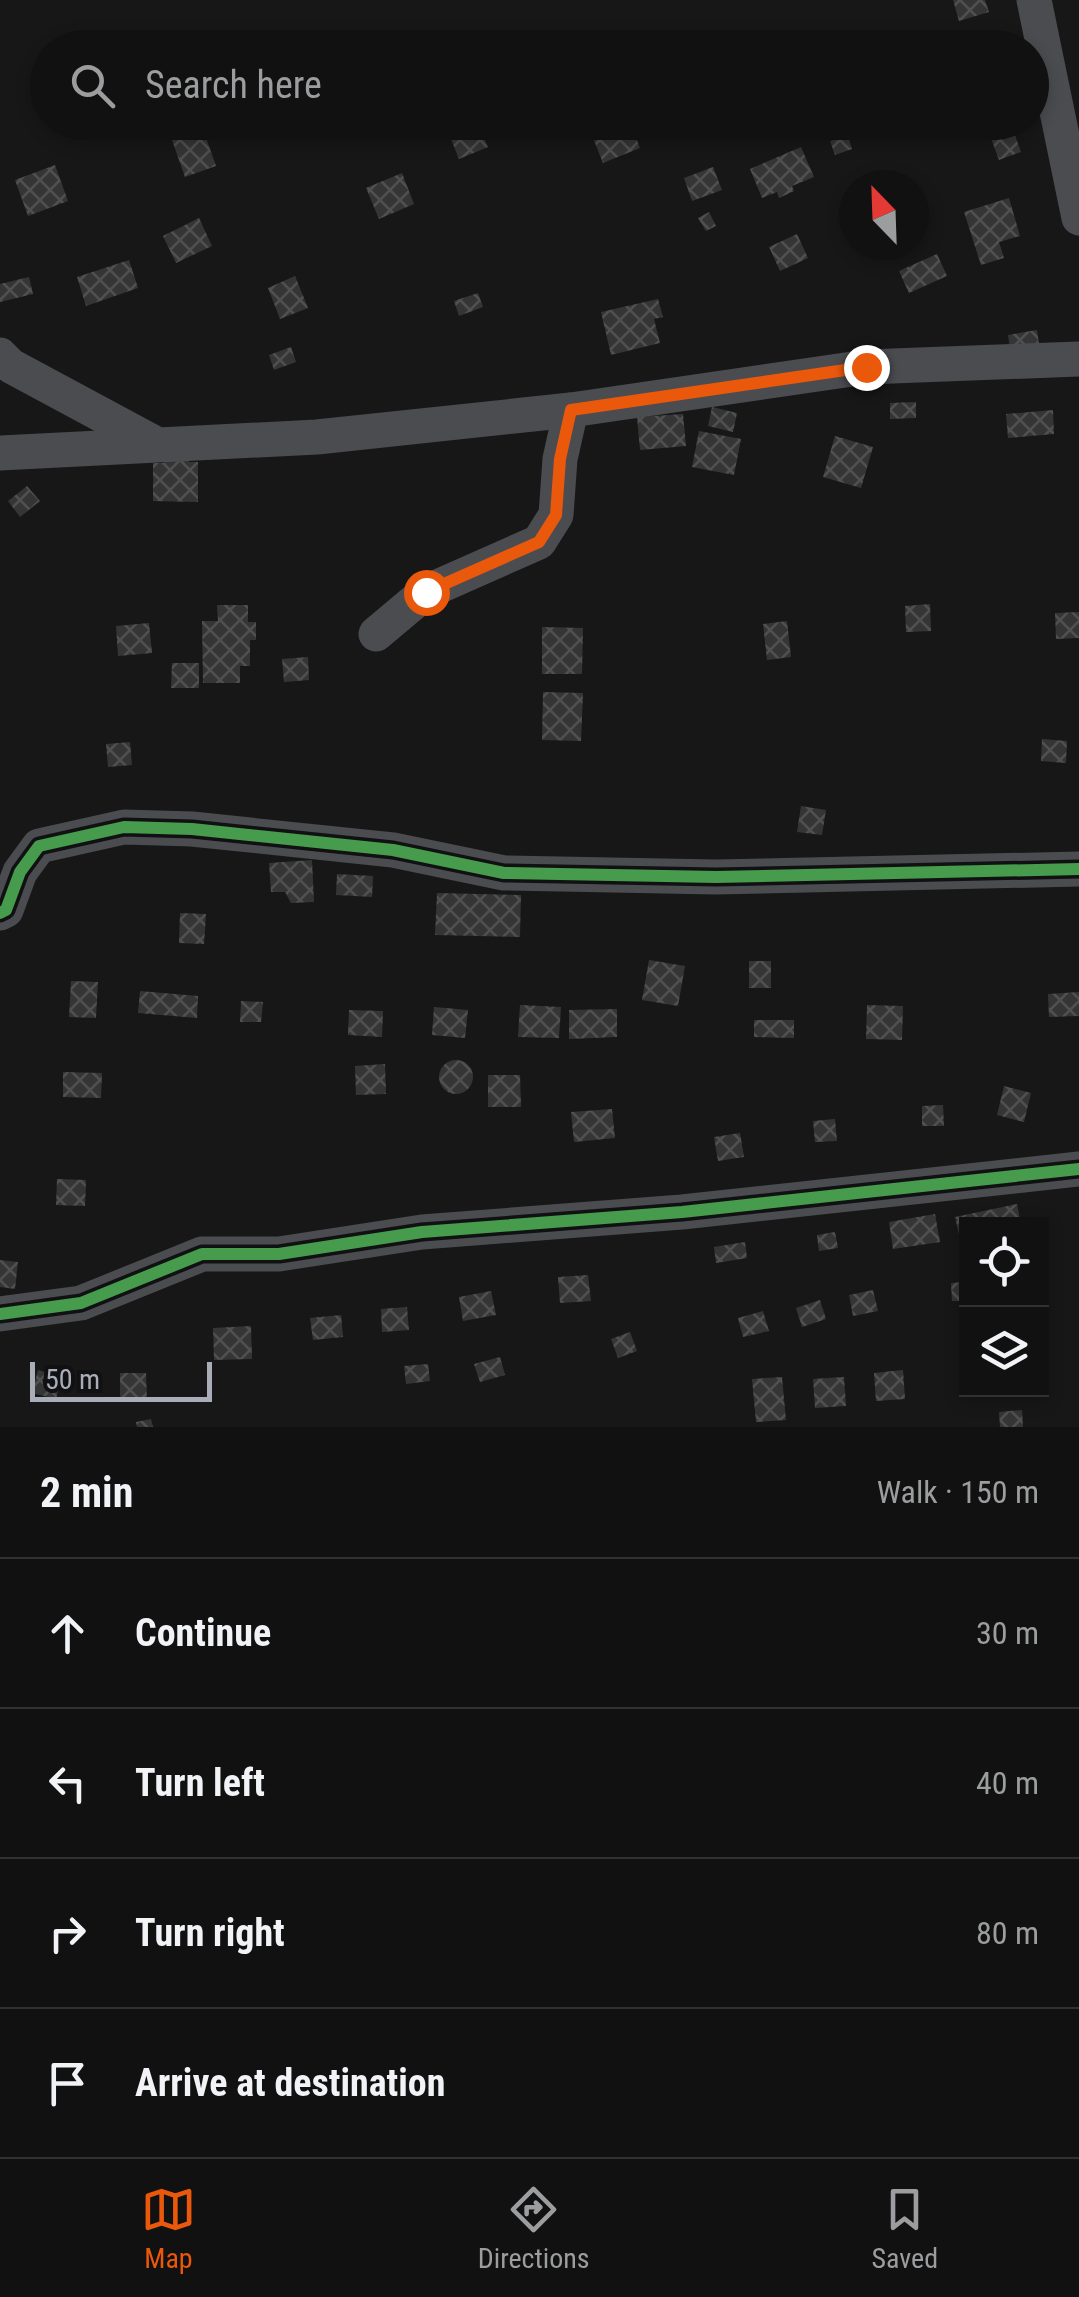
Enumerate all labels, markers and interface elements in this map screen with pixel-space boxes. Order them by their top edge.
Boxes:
search box [30,30,1049,140]
icon: search [65,58,120,113]
text: Search here [145,63,322,107]
north arrow [839,170,929,260]
route end [844,345,890,391]
route start [404,570,450,616]
map controls [959,1217,1049,1397]
button: locate [959,1217,1049,1307]
button: layers [959,1307,1049,1397]
scale bar [30,1357,212,1402]
text: 50 m [45,1363,100,1396]
text: 2 min [40,1468,133,1517]
text: Walk · 150 m [877,1473,1039,1511]
icon: ahead [40,1606,95,1661]
text: Continue [135,1611,271,1655]
text: 30 m [976,1614,1039,1652]
icon: left [40,1756,95,1811]
text: Turn left [135,1761,265,1805]
text: 40 m [976,1764,1039,1802]
icon: right [40,1906,95,1961]
text: Turn right [135,1911,285,1955]
text: 80 m [976,1914,1039,1952]
icon: arrive [40,2056,95,2111]
text: Arrive at destination [135,2061,445,2105]
tab: Map [141,2182,196,2275]
tab: Directions [478,2182,590,2275]
tab: Saved [871,2182,938,2275]

